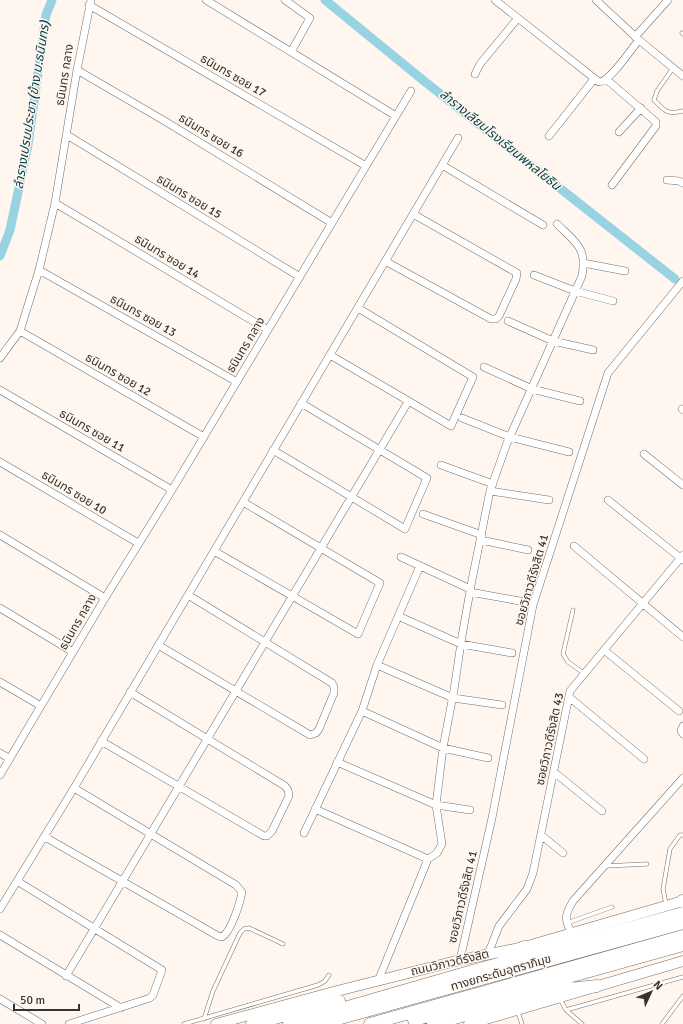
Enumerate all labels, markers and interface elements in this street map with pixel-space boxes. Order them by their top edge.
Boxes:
water label: ลำรางเปรมประชา (ข้าง ม.ธนินทร) [11,19,53,191]
street label: ธนินทร กลาง [53,43,77,107]
street label: ธนินทร ซอย 17 [197,51,269,101]
water label: ลำรางเลียบโรงเรียนพหลโยธิน [436,86,565,195]
street label: ธนินทร ซอย 16 [176,111,246,161]
street label: ธนินทร ซอย 15 [154,172,224,222]
street label: ธนินทร ซอย 14 [132,232,203,283]
street label: ธนินทร ซอย 13 [107,292,179,340]
street label: ธนินทร กลาง [223,314,269,376]
street label: ธนินทร ซอย 12 [82,350,154,400]
street label: ธนินทร ซอย 11 [56,406,128,456]
street label: ธนินทร ซอย 10 [39,468,109,518]
street label: ซอยวิภาวดีรังสิต 41 [512,533,552,627]
street label: ธนินทร กลาง [56,591,100,653]
street label: ซอยวิภาวดีรังสิต 43 [533,691,567,787]
street label: ซอยวิภาวดีรังสิต 41 [445,849,481,945]
street label: ถนนวิภาวดีรังสิต [409,947,491,979]
street label: ทางยกระดับอุตราภิมุข [449,951,553,995]
north arrow [631,972,671,1012]
text: N [650,978,665,993]
scale bar [14,986,79,1012]
text: 50 m [20,993,45,1008]

